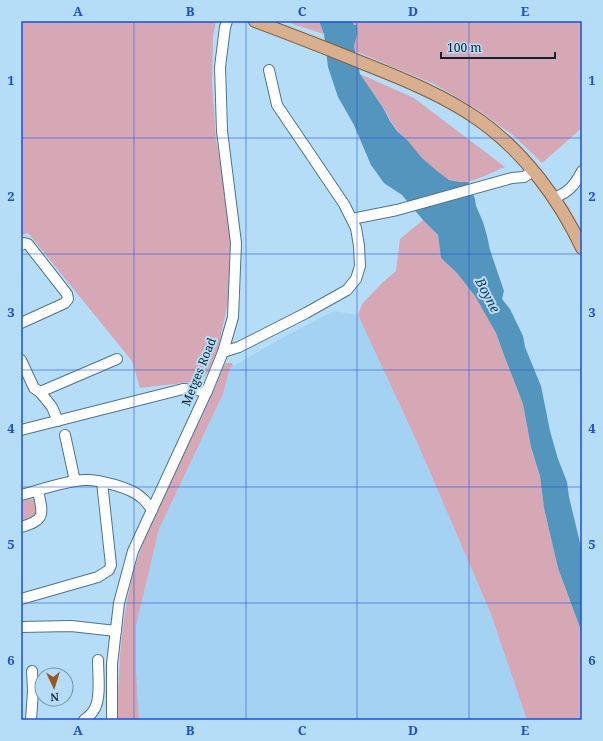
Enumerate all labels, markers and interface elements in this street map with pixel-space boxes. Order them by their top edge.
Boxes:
text: A [73,2,83,20]
text: B [186,2,195,20]
text: C [298,2,307,20]
text: D [408,2,418,20]
text: E [521,2,530,20]
scale bar [441,34,555,60]
text: 100 m [447,39,482,56]
text: 1 [7,71,15,89]
text: 1 [588,71,596,89]
text: 2 [7,187,15,205]
text: 2 [588,187,596,205]
water label: Boyne [471,274,505,316]
text: 3 [7,303,15,321]
text: 3 [588,303,596,321]
street label: Metges Road [177,335,220,408]
text: 4 [7,419,15,437]
text: 4 [588,419,596,437]
text: 5 [7,535,15,553]
text: 5 [588,535,596,553]
text: 6 [7,651,15,669]
text: 6 [588,651,596,669]
north arrow [34,667,74,707]
text: N [50,690,60,705]
text: A [73,721,83,739]
text: B [186,721,195,739]
text: C [298,721,307,739]
text: D [408,721,418,739]
text: E [521,721,530,739]

